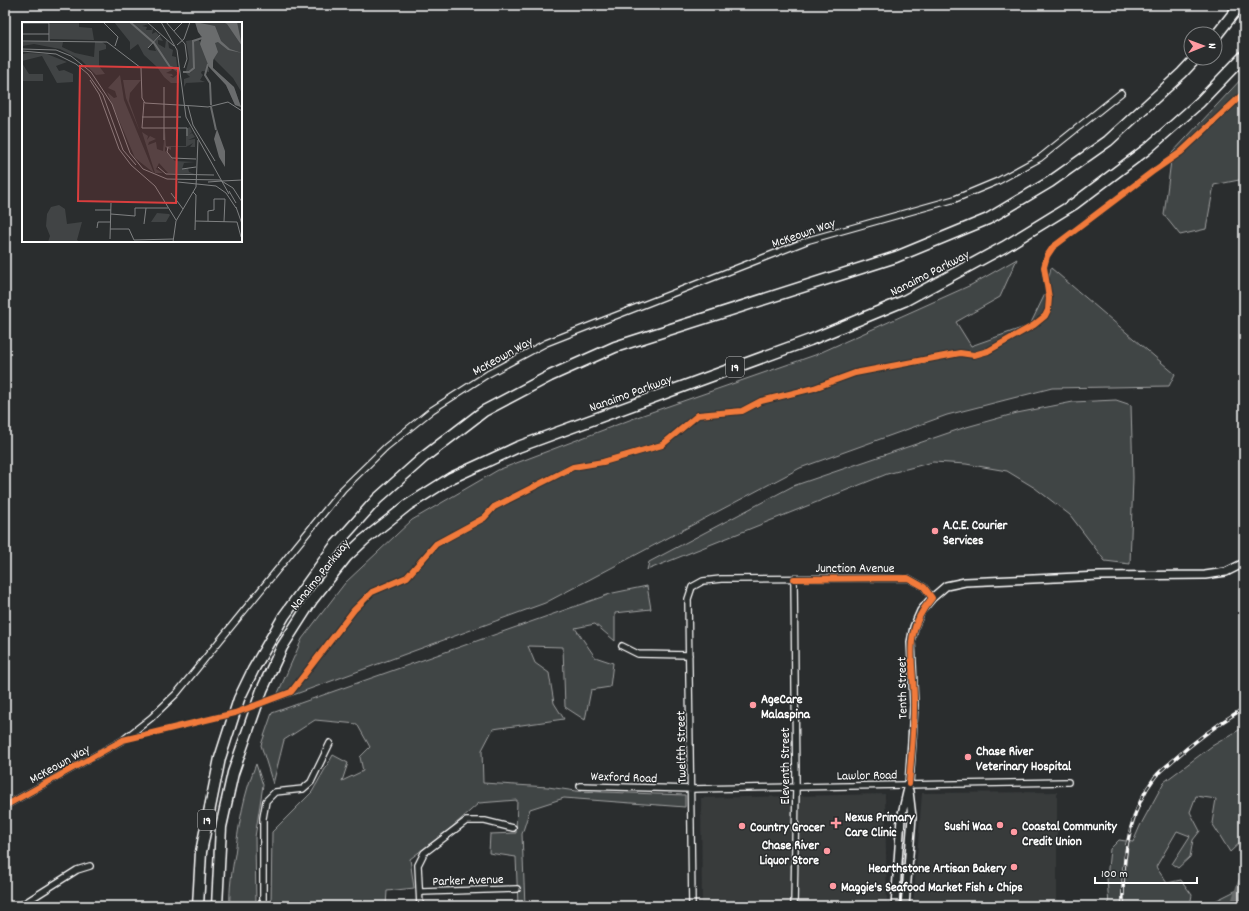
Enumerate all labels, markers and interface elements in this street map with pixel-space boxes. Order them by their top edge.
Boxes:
inset map [22,22,242,242]
north arrow [1183,26,1223,66]
text: N [1203,43,1219,49]
street label: McKeown Way [769,214,839,254]
street label: Nanaimo Parkway [887,246,974,302]
street label: McKeown Way [470,332,538,382]
road number: 19 [726,357,744,377]
street label: Nanaimo Parkway [587,370,675,418]
place label: A.C.E. Courier Services [943,517,1009,551]
marker: A.C.E. Courier Services [930,526,940,536]
street label: Nanaimo Parkway [286,535,356,615]
street label: Junction Avenue [815,560,895,579]
street label: Tenth Street [893,656,914,719]
place label: AgeCare Malaspina [761,691,811,725]
marker: AgeCare Malaspina [748,700,758,710]
street label: Twelfth Street [672,710,693,783]
street label: Eleventh Street [777,727,796,805]
street label: McKeown Way [27,740,95,790]
place label: Chase River Veterinary Hospital [976,743,1072,777]
marker: Chase River Veterinary Hospital [963,752,973,762]
street label: Lawlor Road [836,766,898,787]
street label: Wexford Road [590,768,658,789]
place label: Nexus Primary Care Clinic [845,809,915,843]
road number: 19 [198,810,216,830]
marker: Nexus Primary Care Clinic [830,817,842,829]
place label: Sushi Waa [944,818,993,837]
place label: Coastal Community Credit Union [1022,818,1118,852]
place label: Country Grocer [750,819,826,838]
marker: Sushi Waa [995,820,1005,830]
marker: Country Grocer [737,821,747,831]
marker: Coastal Community Credit Union [1009,827,1019,837]
place label: Chase River Liquor Store [759,837,820,871]
marker: Chase River Liquor Store [822,846,832,856]
scale bar [1095,859,1197,885]
place label: Hearthstone Artisan Bakery [868,860,1007,879]
marker: Hearthstone Artisan Bakery [1009,862,1019,872]
text: 100 m [1101,866,1128,883]
street label: Parker Avenue [432,871,504,892]
place label: Maggie's Seafood Market Fish & Chips [841,879,1023,898]
marker: Maggie's Seafood Market Fish & Chips [828,881,838,891]

